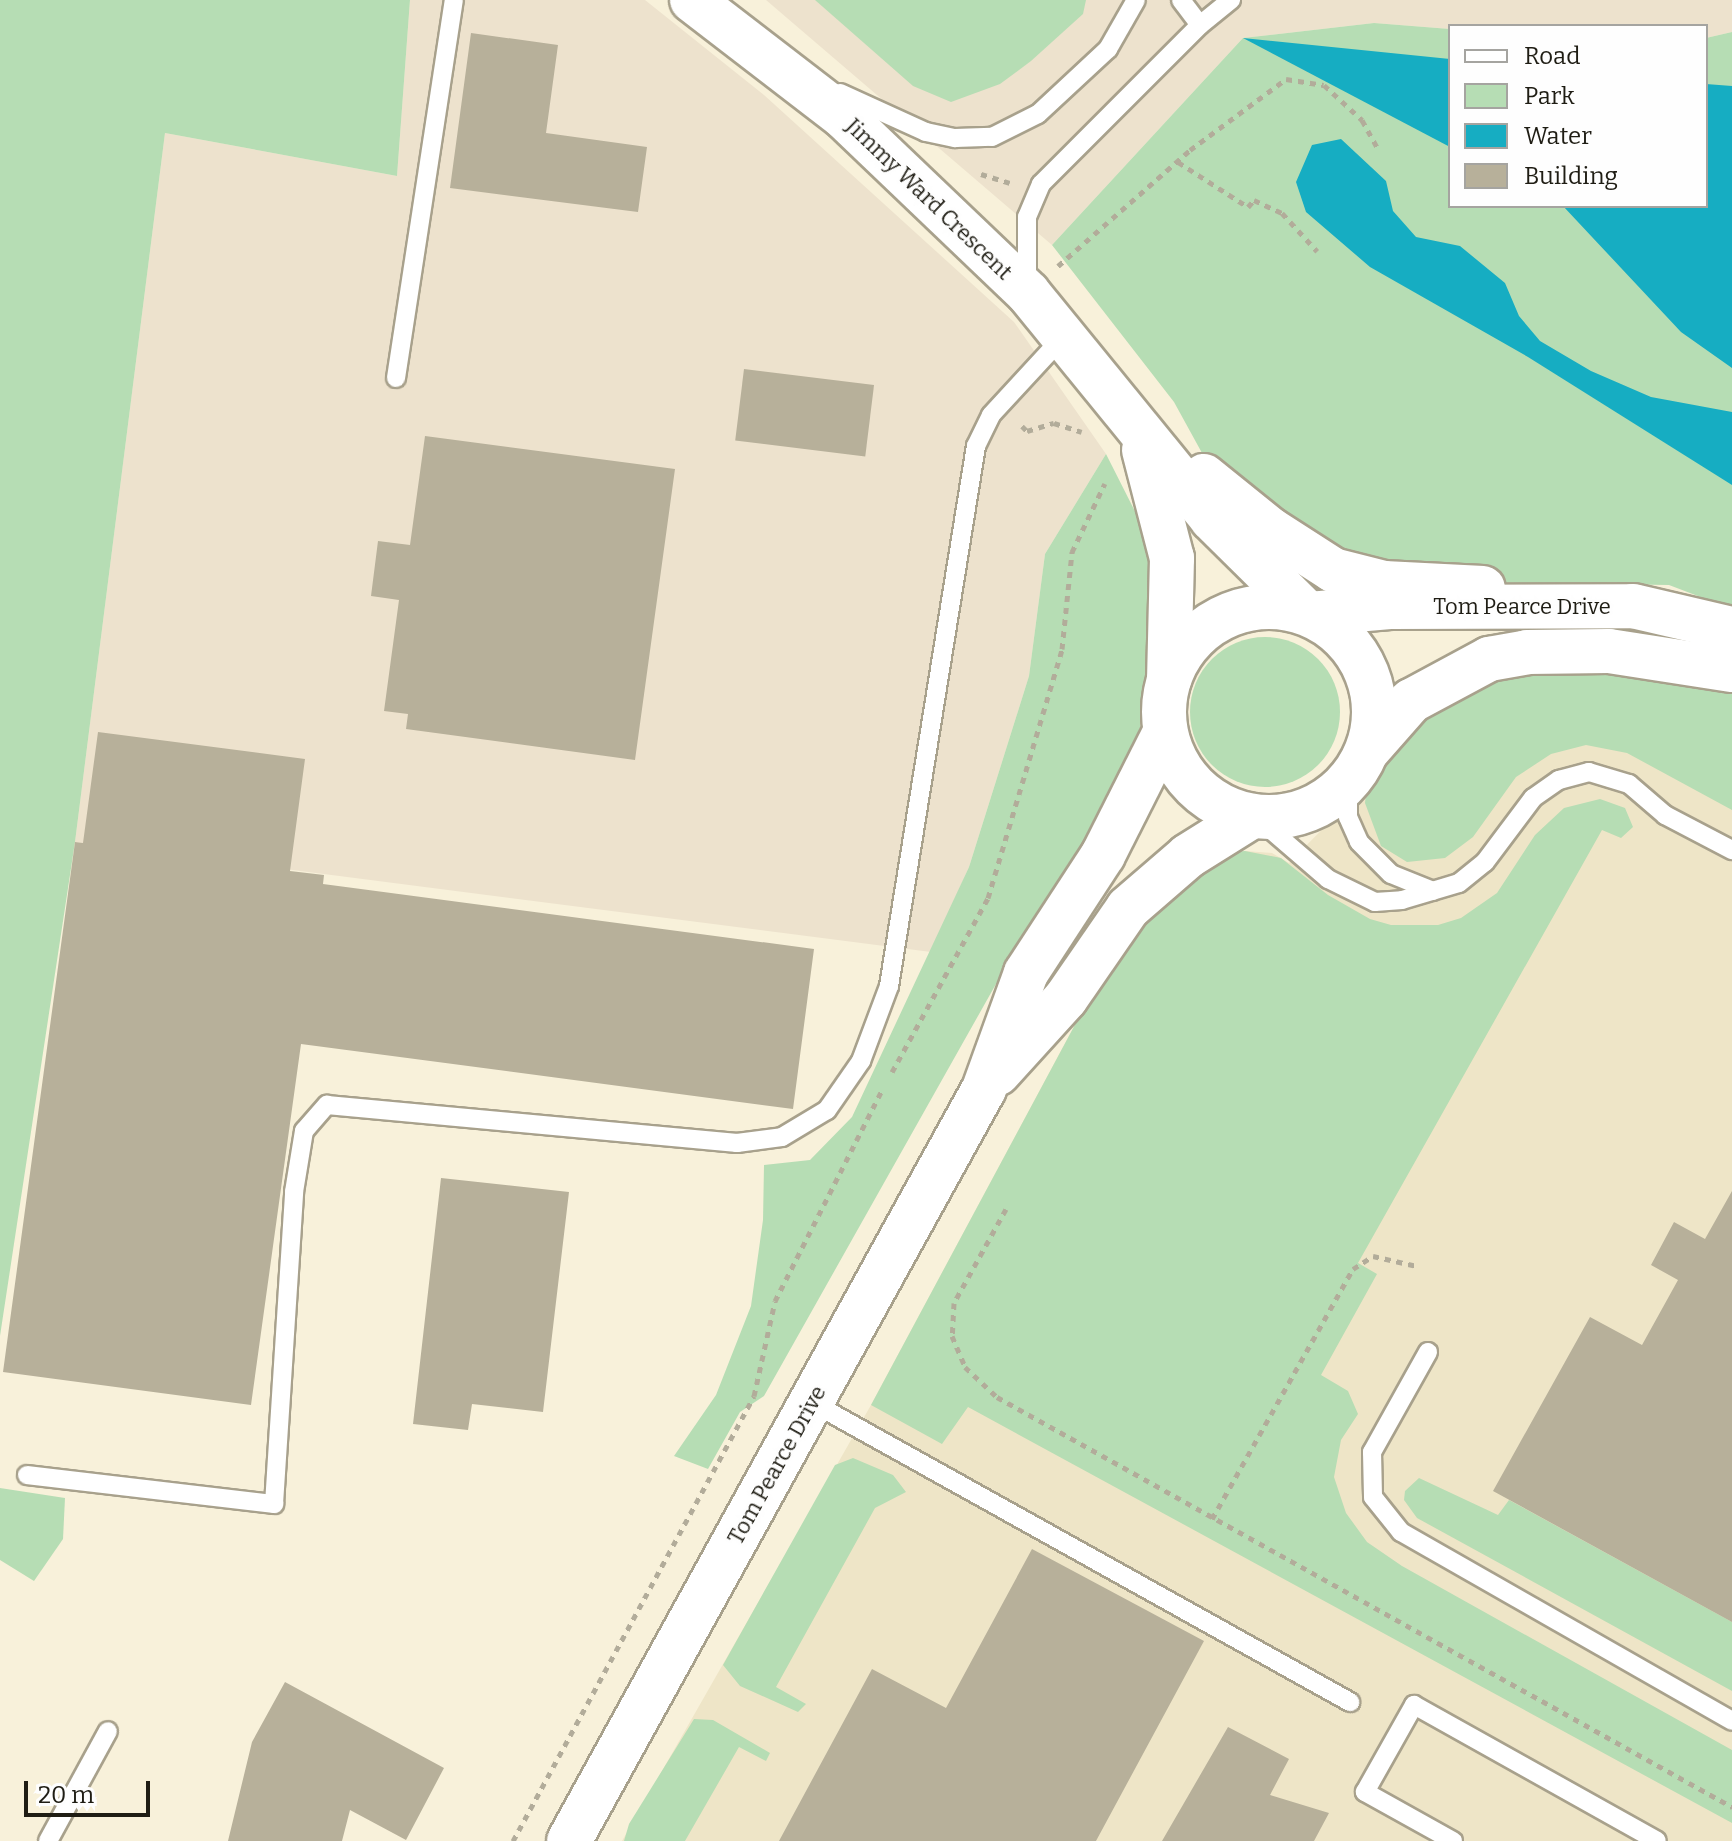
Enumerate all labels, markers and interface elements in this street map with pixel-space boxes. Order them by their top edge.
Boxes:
legend [1448,24,1708,208]
text: Road [1524,42,1580,70]
text: Park [1524,82,1575,110]
street label: Jimmy Ward Crescent [840,113,1018,285]
text: Water [1524,122,1592,150]
text: Building [1524,162,1618,190]
street label: Tom Pearce Drive [1433,594,1611,620]
street label: Tom Pearce Drive [722,1381,832,1549]
scale bar [28,1765,154,1815]
text: 20 m [38,1781,94,1809]

